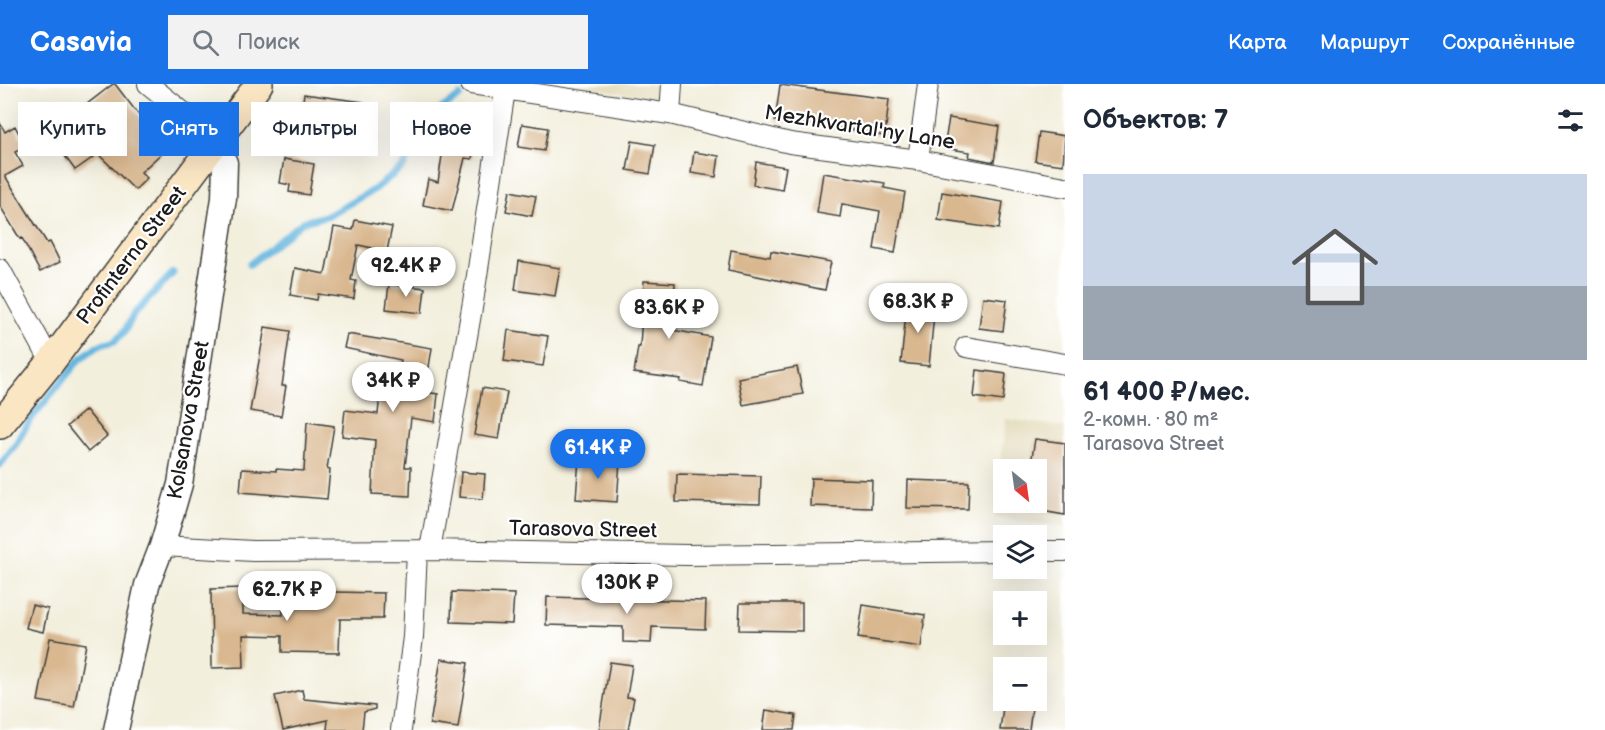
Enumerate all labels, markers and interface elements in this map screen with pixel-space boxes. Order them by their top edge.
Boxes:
search box [168,15,588,69]
text: Casavia [30,26,132,59]
icon: search [189,26,222,59]
text: Поиск [237,29,300,56]
text: Карта [1228,30,1287,55]
text: Маршрут [1320,30,1409,55]
text: Сохранённые [1442,30,1575,55]
street label: Mezhkvartal'ny Lane [763,100,957,155]
chip: Купить [18,102,127,156]
chip: Снять [139,102,239,156]
chip: Фильтры [251,102,378,156]
chip: Новое [390,102,493,156]
icon: filters [1554,104,1587,137]
text: Объектов: 7 [1083,105,1228,136]
street label: Profinterna Street [71,181,192,329]
icon: home [1281,213,1389,321]
pin: 92.4K ₽ [351,247,461,298]
text: 92.4K ₽ [371,254,441,278]
pin: 68.3K ₽ [863,283,973,334]
pin: 83.6K ₽ [614,289,724,340]
text: 68.3K ₽ [883,290,953,314]
text: 83.6K ₽ [634,296,704,320]
street label: Kolsanova Street [162,338,215,501]
pin: 34K ₽ [351,362,435,413]
text: 34K ₽ [366,369,420,393]
text: 61 400 ₽/мес. [1083,377,1250,408]
text: 2-комн. · 80 m² [1083,408,1218,432]
pin: 61.4K ₽ [543,429,653,480]
text: Tarasova Street [1083,432,1224,456]
text: 61.4K ₽ [564,436,632,460]
north arrow [993,459,1047,513]
map controls [993,459,1047,711]
street label: Tarasova Street [509,516,658,543]
button: layers [993,525,1047,579]
pin: 130K ₽ [578,564,676,615]
pin: 62.7K ₽ [232,571,342,622]
text: 130K ₽ [595,571,659,595]
text: 62.7K ₽ [252,578,322,602]
button: + [993,591,1047,645]
button: − [993,657,1047,711]

